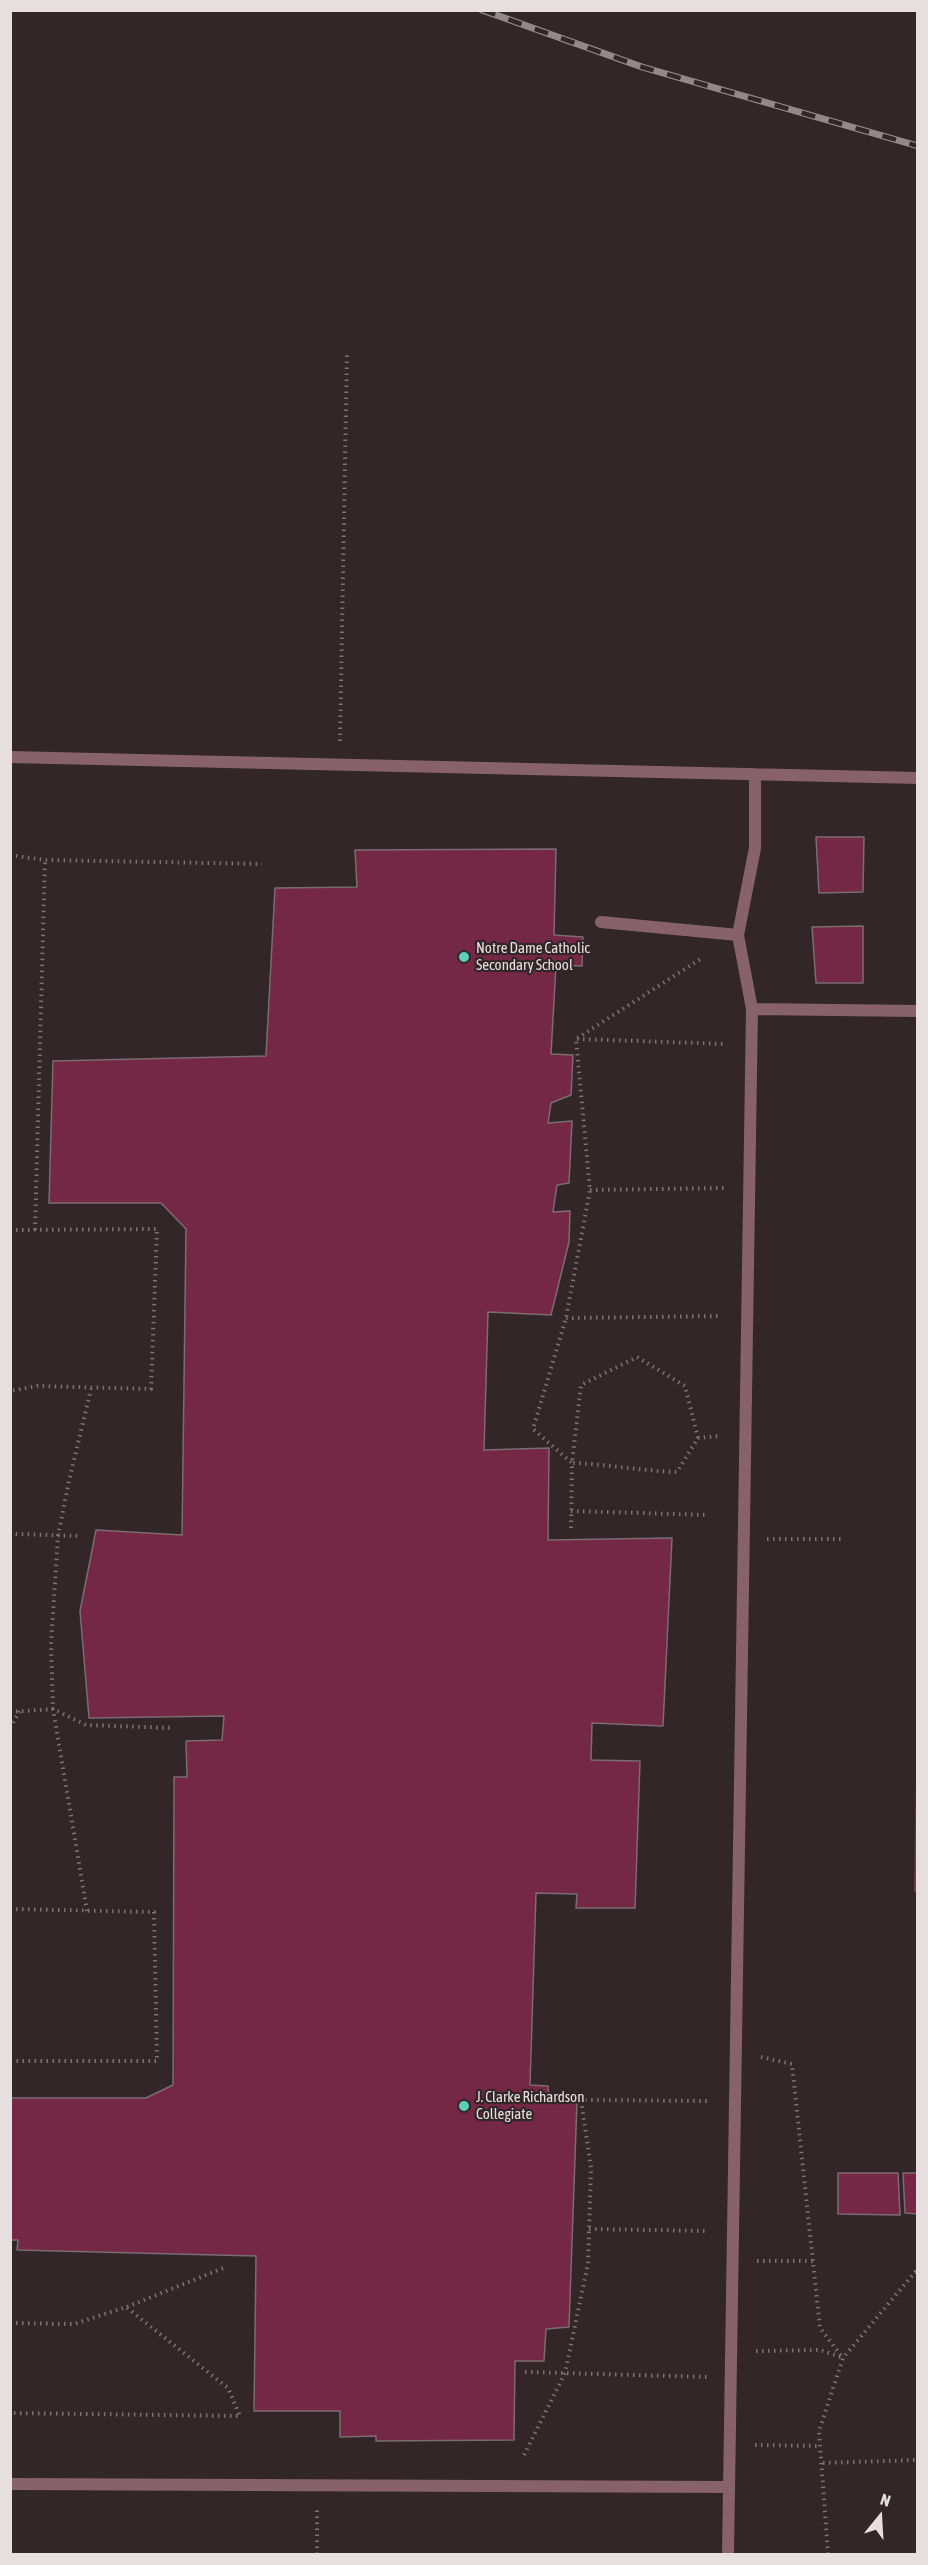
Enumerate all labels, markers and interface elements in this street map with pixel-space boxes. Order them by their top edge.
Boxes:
place label: Notre Dame Catholic Secondary School [476,939,590,974]
marker: Notre Dame Catholic Secondary School [457,950,471,964]
place label: J. Clarke Richardson Collegiate [476,2088,584,2123]
marker: J. Clarke Richardson Collegiate [457,2099,471,2113]
north arrow [850,2487,910,2547]
text: N [878,2490,893,2510]

